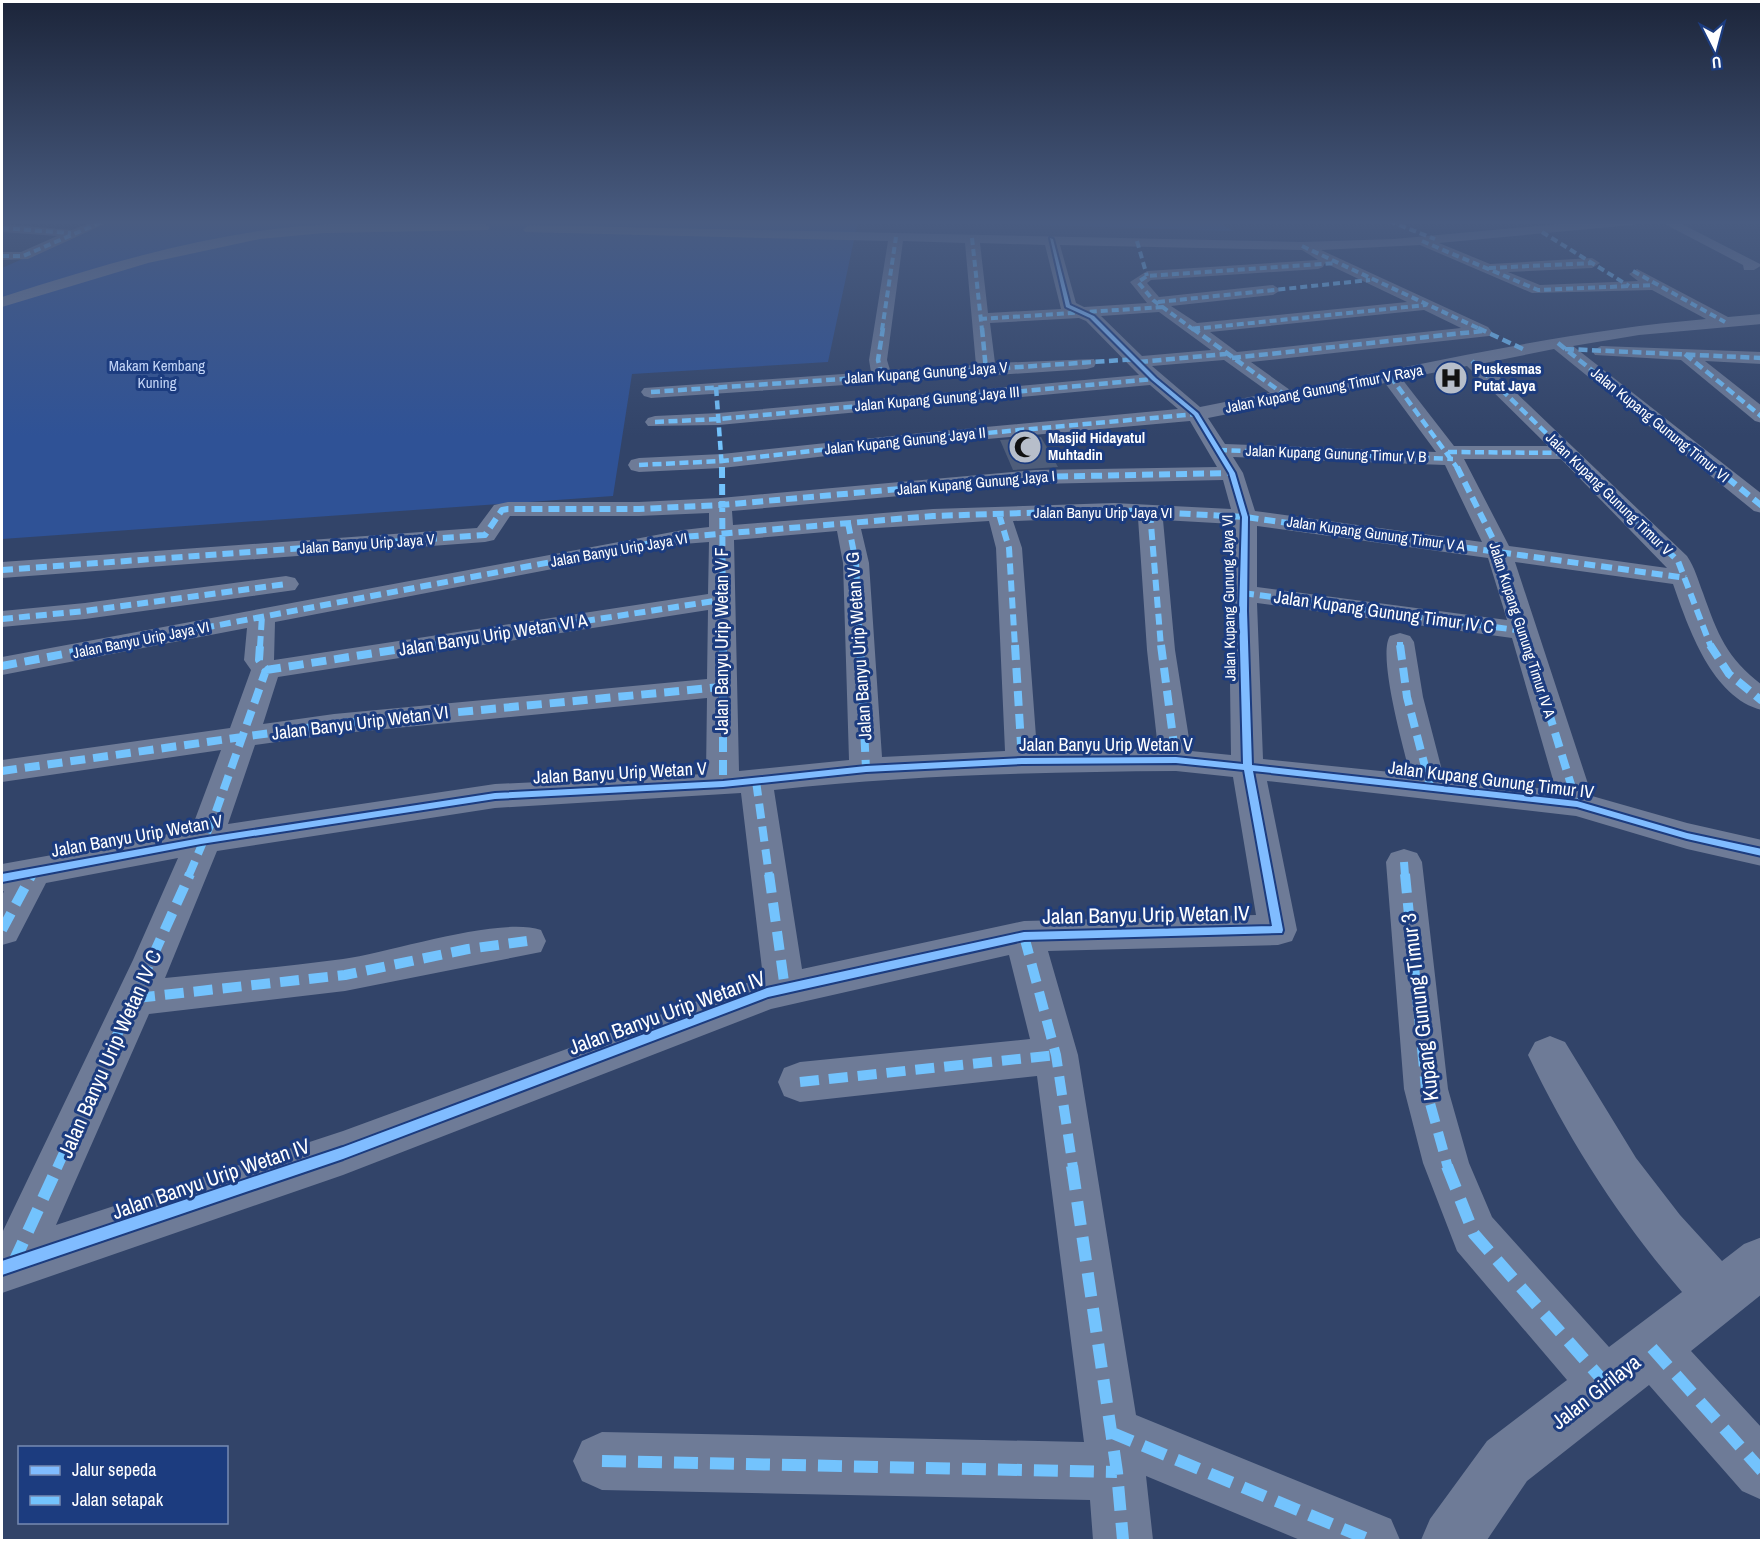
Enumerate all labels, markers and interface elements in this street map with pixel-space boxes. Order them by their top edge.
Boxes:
north arrow [1685,18,1745,78]
text: U [1711,51,1722,74]
park label: Makam Kembang Kuning [109,355,205,393]
street label: Jalan Kupang Gunung Jaya V [844,356,1009,389]
place label: Puskesmas Putat Jaya [1474,358,1542,396]
street label: Jalan Kupang Gunung Timur V Raya [1223,359,1425,418]
hospital icon: Puskesmas Putat Jaya [1433,360,1469,396]
street label: Jalan Kupang Gunung Timur VI [1587,362,1734,487]
street label: Jalan Kupang Gunung Jaya III [854,381,1020,416]
street label: Jalan Kupang Gunung Jaya II [823,422,987,459]
place label: Masjid Hidayatul Muhtadin [1048,427,1145,465]
street label: Jalan Kupang Gunung Timur V [1541,427,1678,560]
mosque icon: Masjid Hidayatul Muhtadin [1007,429,1043,465]
street label: Jalan Kupang Gunung Timur V B [1245,440,1427,467]
street label: Jalan Kupang Gunung Jaya I [896,465,1056,500]
street label: Jalan Banyu Urip Jaya VI [1034,502,1172,523]
street label: Jalan Kupang Gunung Timur V A [1285,511,1467,557]
street label: Jalan Kupang Gunung Jaya VI [1217,514,1240,682]
street label: Jalan Banyu Urip Jaya VI [549,527,689,572]
street label: Jalan Banyu Urip Jaya V [299,528,436,559]
street label: Jalan Kupang Gunung Timur IV A [1484,539,1561,721]
street label: Jalan Banyu Urip Wetan V F [709,548,734,734]
street label: Jalan Banyu Urip Wetan V G [839,551,878,741]
street label: Jalan Kupang Gunung Timur IV C [1273,584,1496,639]
street label: Jalan Banyu Urip Wetan VI A [397,607,589,662]
street label: Jalan Banyu Urip Jaya VI [71,616,211,663]
street label: Jalan Banyu Urip Wetan VI [270,699,450,746]
street label: Jalan Banyu Urip Wetan V [1019,732,1193,757]
street label: Jalan Kupang Gunung Timur IV [1387,754,1595,805]
street label: Jalan Banyu Urip Wetan V [533,755,708,790]
street label: Jalan Banyu Urip Wetan V [49,808,225,863]
street label: Jalan Banyu Urip Wetan IV [1042,898,1250,931]
street label: Kupang Gunung Timur 3 [1394,912,1445,1103]
street label: Jalan Banyu Urip Wetan IV C [51,945,168,1162]
street label: Jalan Banyu Urip Wetan IV [564,963,770,1062]
street label: Jalan Banyu Urip Wetan IV [108,1131,314,1226]
street label: Jalan Girilaya [1545,1347,1647,1436]
legend [18,1446,228,1524]
text: Jalur sepeda [72,1457,157,1482]
text: Jalan setapak [72,1487,164,1512]

